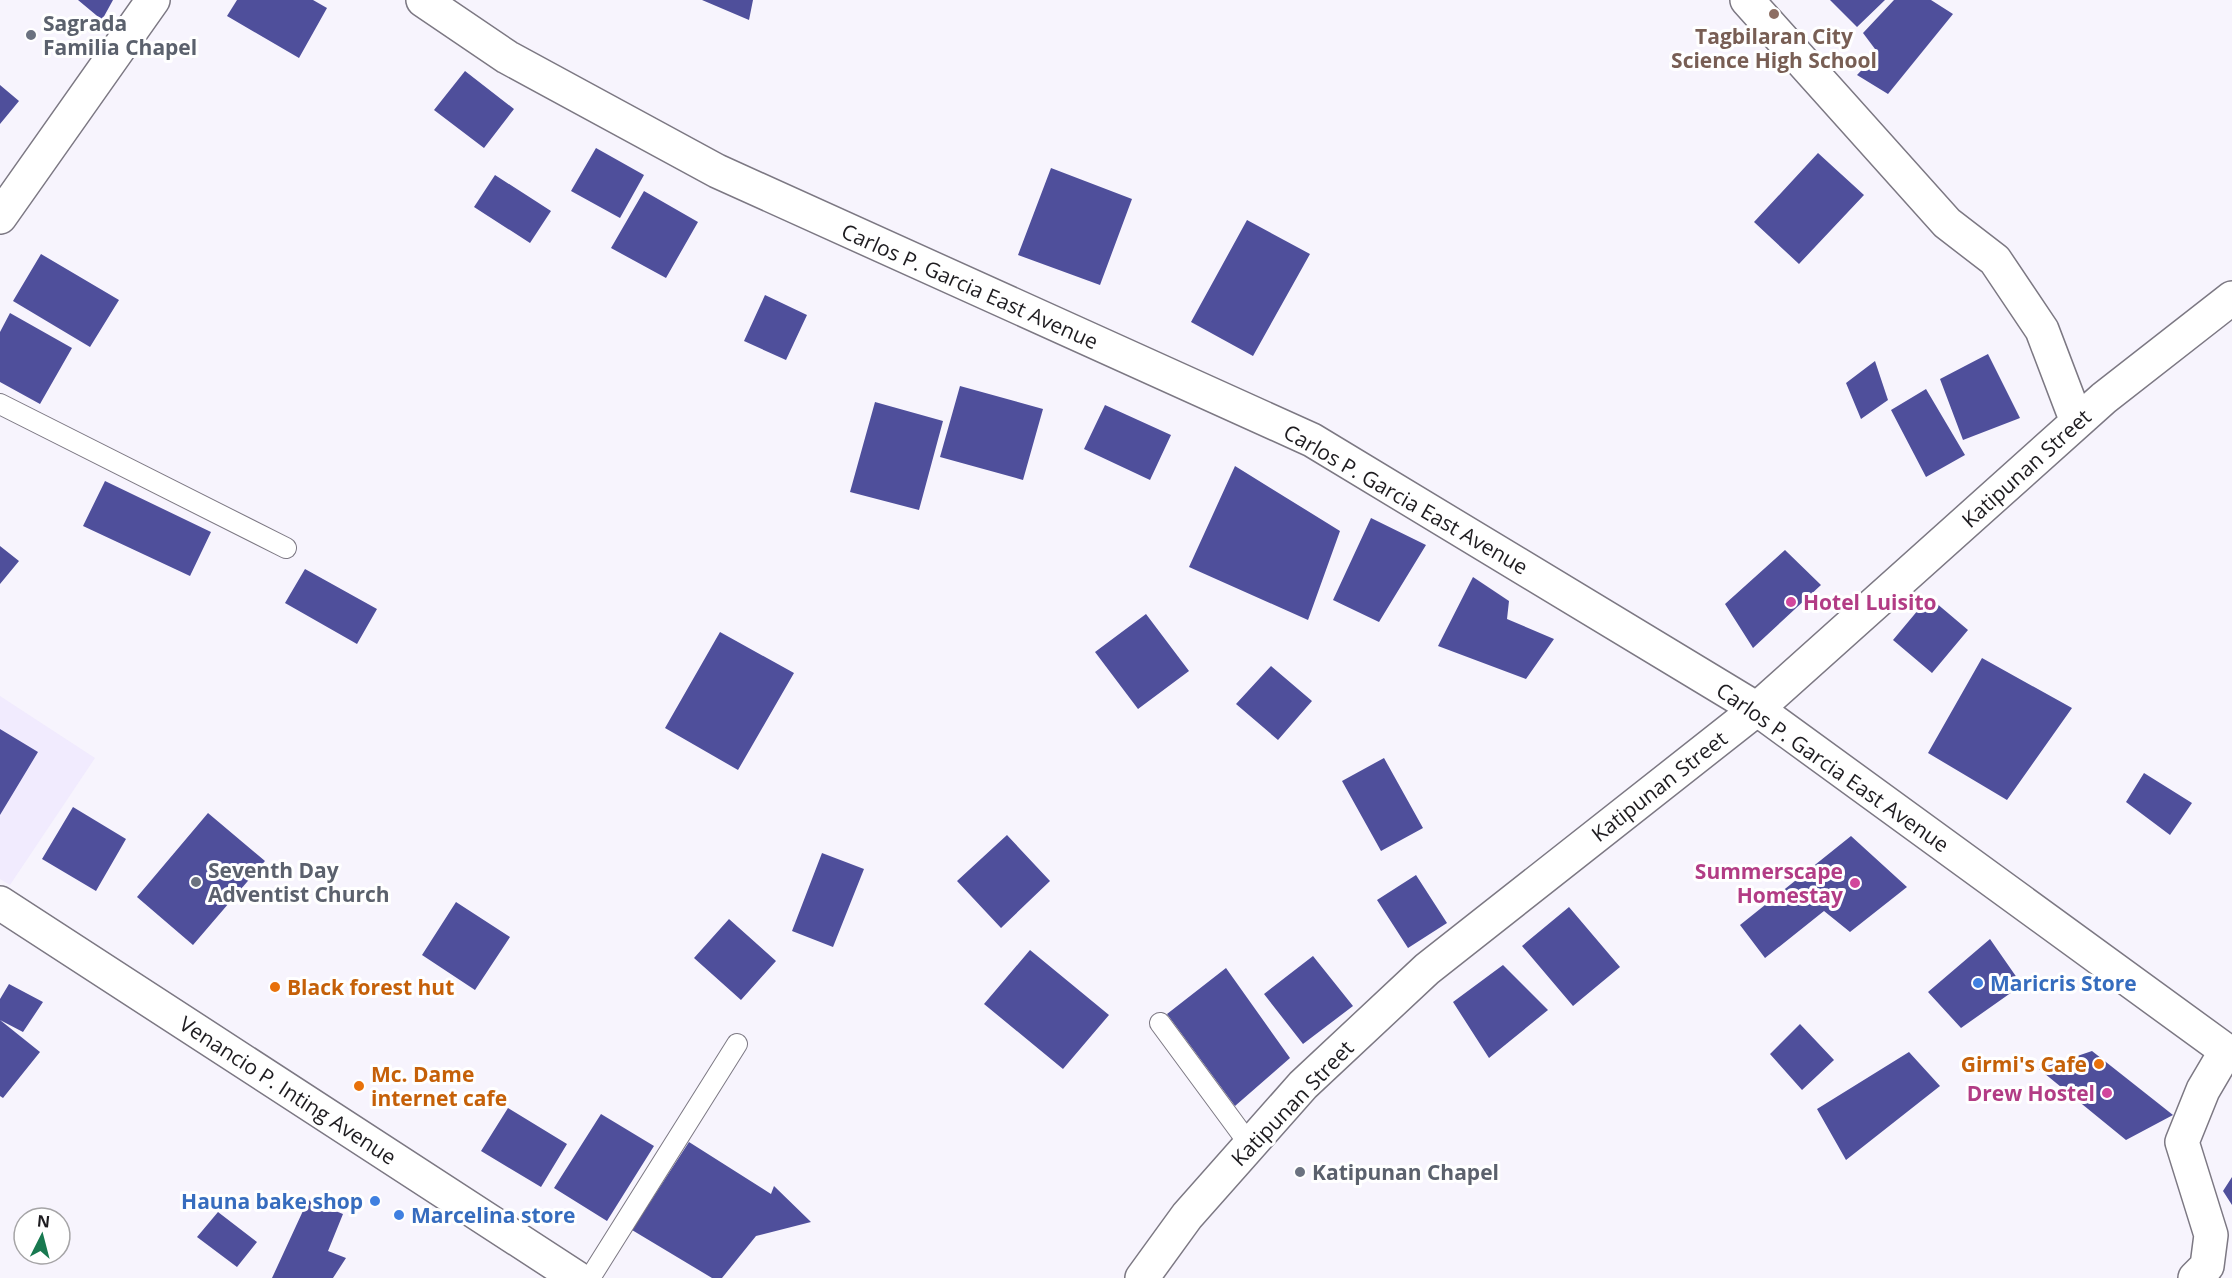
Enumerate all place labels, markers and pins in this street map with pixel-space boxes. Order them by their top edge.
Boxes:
marker: Tagbilaran City Science High School [1767,7,1781,21]
place label: Sagrada Familia Chapel [43,9,197,61]
place label: Tagbilaran City Science High School [1671,22,1877,74]
marker: Sagrada Familia Chapel [24,28,38,42]
place label: Hotel Luisito [1803,588,1937,616]
marker: Hotel Luisito [1784,595,1798,609]
place label: Seventh Day Adventist Church [208,856,390,908]
place label: Summerscape Homestay [1695,857,1843,909]
marker: Seventh Day Adventist Church [189,875,203,889]
marker: Summerscape Homestay [1848,876,1862,890]
place label: Maricris Store [1990,969,2137,997]
place label: Black forest hut [287,973,454,1001]
marker: Maricris Store [1971,976,1985,990]
marker: Black forest hut [268,980,282,994]
place label: Girmi's Cafe [1961,1050,2087,1078]
marker: Girmi's Cafe [2092,1057,2106,1071]
place label: Mc. Dame internet cafe [371,1060,507,1112]
marker: Mc. Dame internet cafe [352,1079,366,1093]
place label: Drew Hostel [1967,1079,2095,1107]
marker: Drew Hostel [2100,1086,2114,1100]
place label: Katipunan Chapel [1312,1158,1499,1186]
marker: Katipunan Chapel [1293,1165,1307,1179]
place label: Hauna bake shop [181,1187,363,1215]
marker: Hauna bake shop [368,1194,382,1208]
place label: Marcelina store [411,1201,575,1229]
marker: Marcelina store [392,1208,406,1222]

